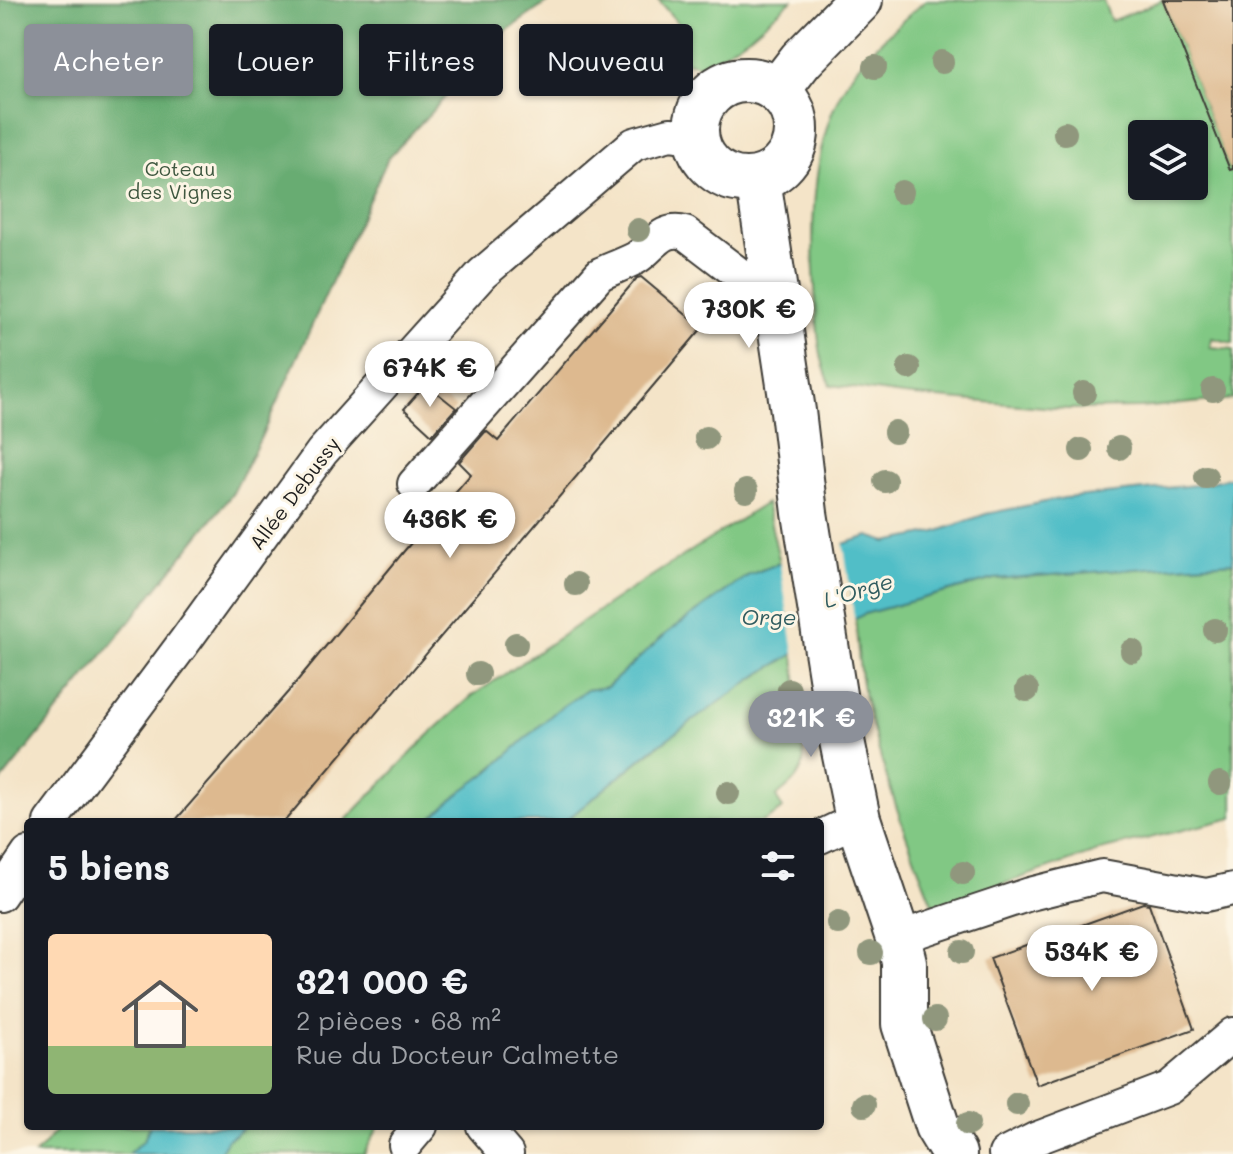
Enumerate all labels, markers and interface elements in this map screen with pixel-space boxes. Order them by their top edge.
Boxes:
chip: Acheter [24,24,193,96]
chip: Louer [209,24,343,96]
chip: Filtres [359,24,503,96]
chip: Nouveau [519,24,693,96]
map controls [1128,120,1208,200]
button: layers [1128,120,1208,200]
park label: Coteau des Vignes [128,155,232,204]
pin: 730K € [684,282,814,350]
text: 730K € [702,291,796,325]
pin: 674K € [365,341,495,409]
text: 674K € [383,350,477,384]
street label: Allée Debussy [243,431,345,555]
pin: 436K € [385,492,515,560]
text: 436K € [402,501,498,535]
water label: L'Orge [820,566,896,614]
water label: Orge [742,602,796,631]
pin: 321K € [746,691,876,759]
text: 321K € [766,700,856,734]
text: 5 biens [48,844,170,889]
icon: filters [756,844,800,888]
pin: 534K € [1027,925,1157,993]
text: 534K € [1045,934,1139,968]
text: 321 000 € [296,958,468,1003]
icon: home [112,966,208,1062]
text: 2 pièces · 68 m² [296,1003,501,1037]
text: Rue du Docteur Calmette [296,1037,619,1071]

